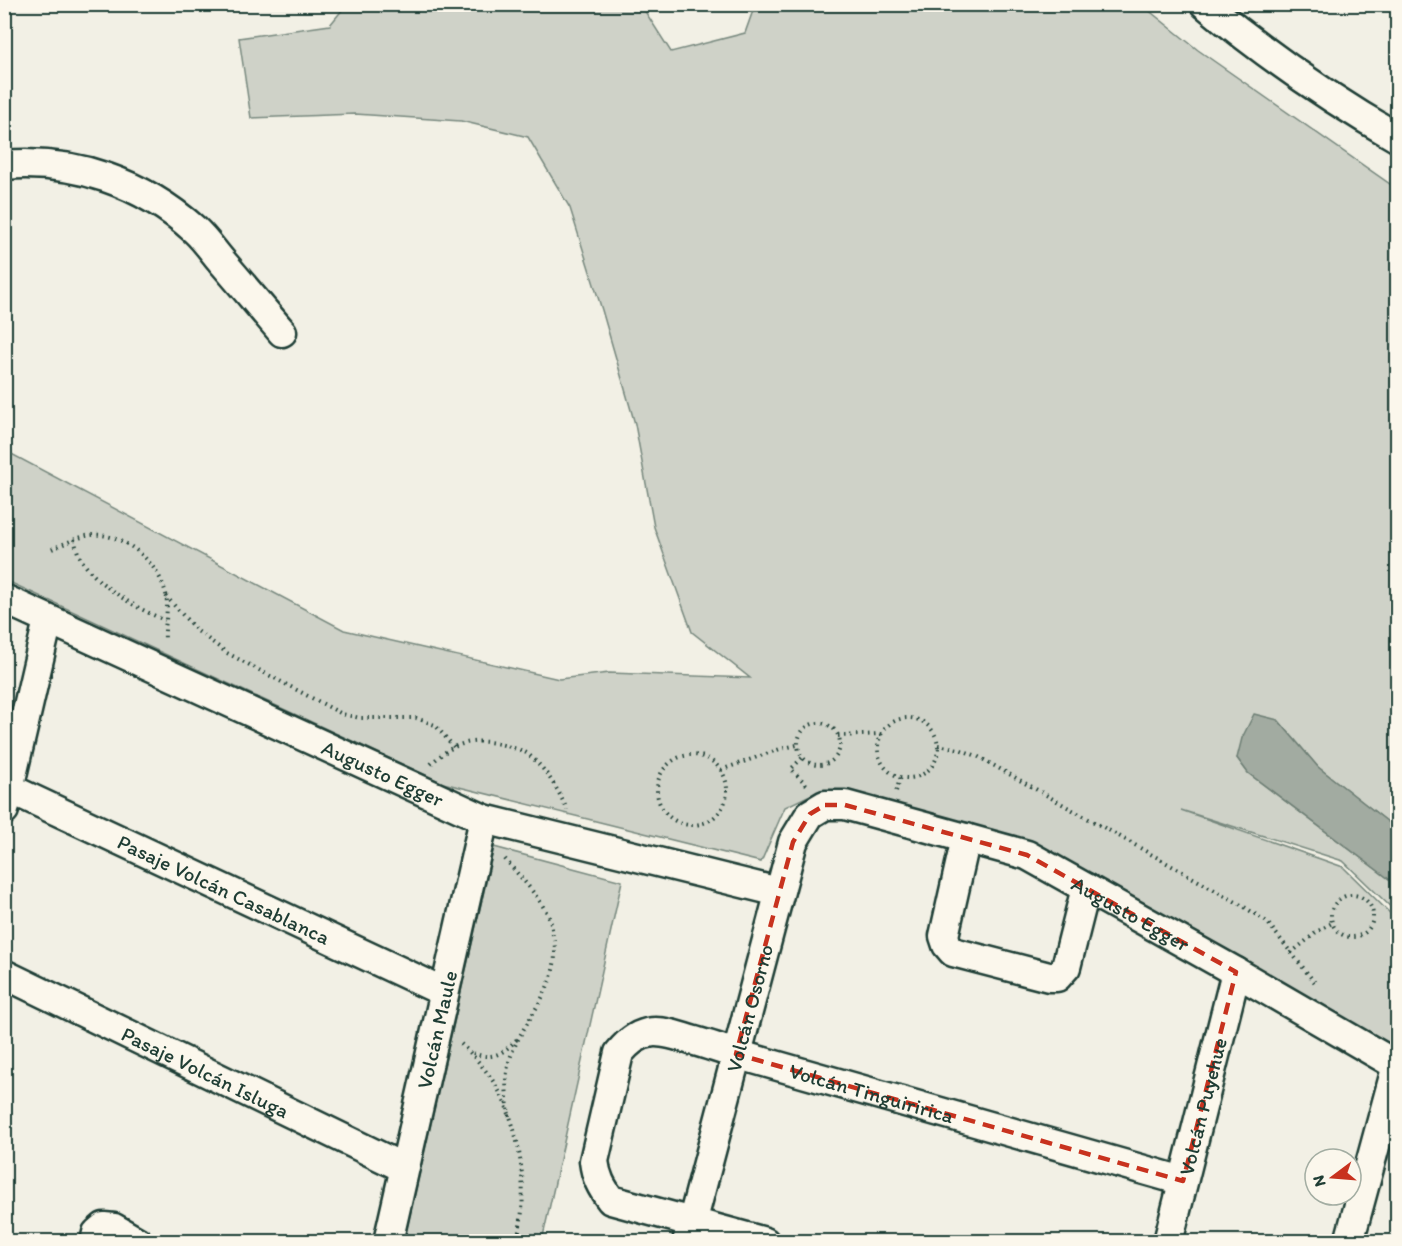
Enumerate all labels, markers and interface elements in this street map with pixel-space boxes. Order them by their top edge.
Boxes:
street label: Augusto Egger [318,734,449,812]
street label: Pasaje Volcán Casablanca [114,829,334,950]
street label: Augusto Egger [1068,870,1195,957]
street label: Volcán Osorno [720,941,778,1075]
street label: Volcán Maule [411,968,462,1091]
street label: Pasaje Volcán Isluga [118,1021,293,1123]
street label: Volcán Puyehue [1173,1035,1232,1178]
street label: Volcán Tinguiririca [787,1057,957,1128]
north arrow [1303,1147,1363,1207]
text: N [1308,1173,1330,1189]

